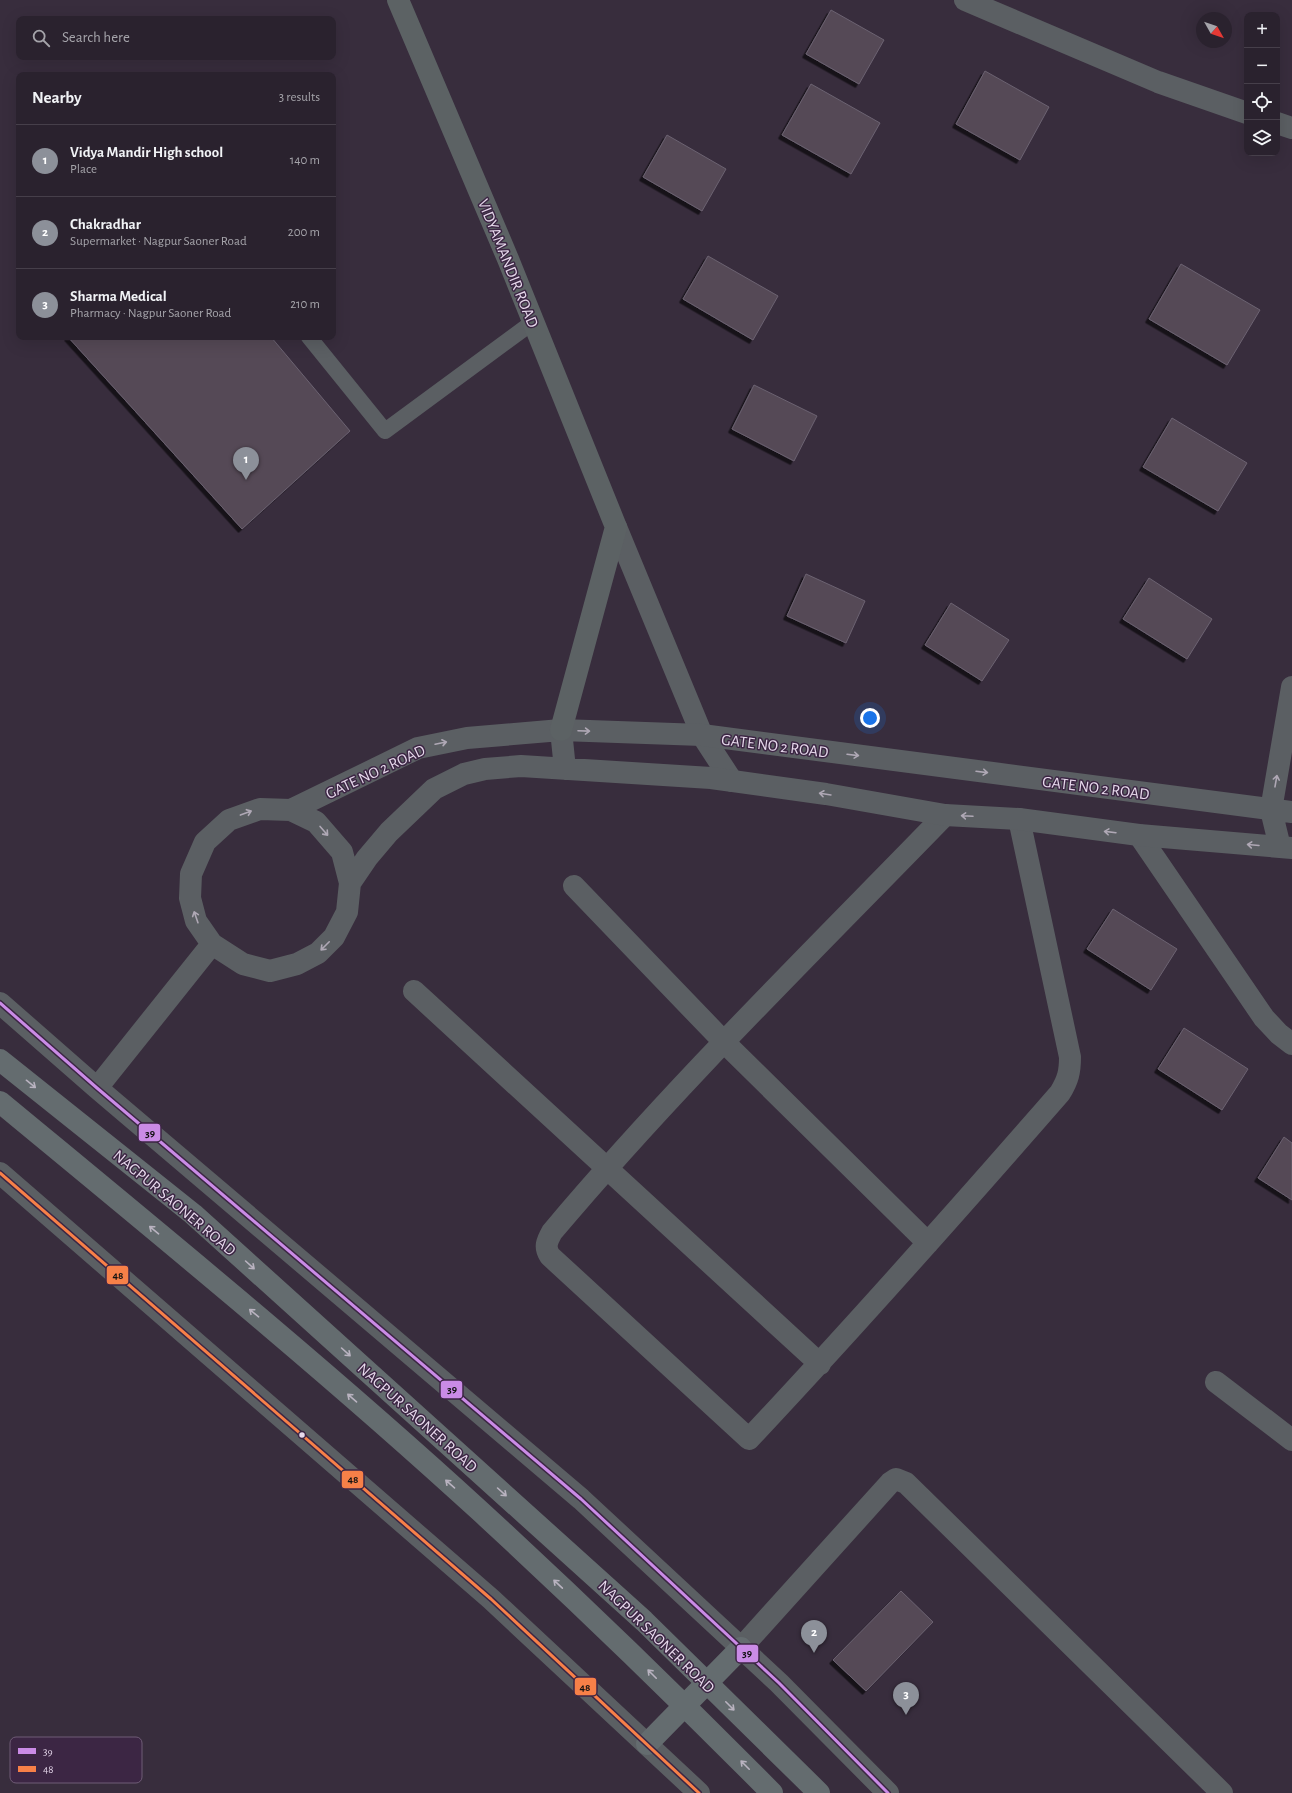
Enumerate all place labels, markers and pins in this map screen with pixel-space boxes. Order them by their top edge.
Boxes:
pin: 1 [233,447,259,480]
unlabelled marker [297,1430,307,1440]
pin: 2 [801,1620,827,1653]
pin: 3 [893,1682,919,1715]

